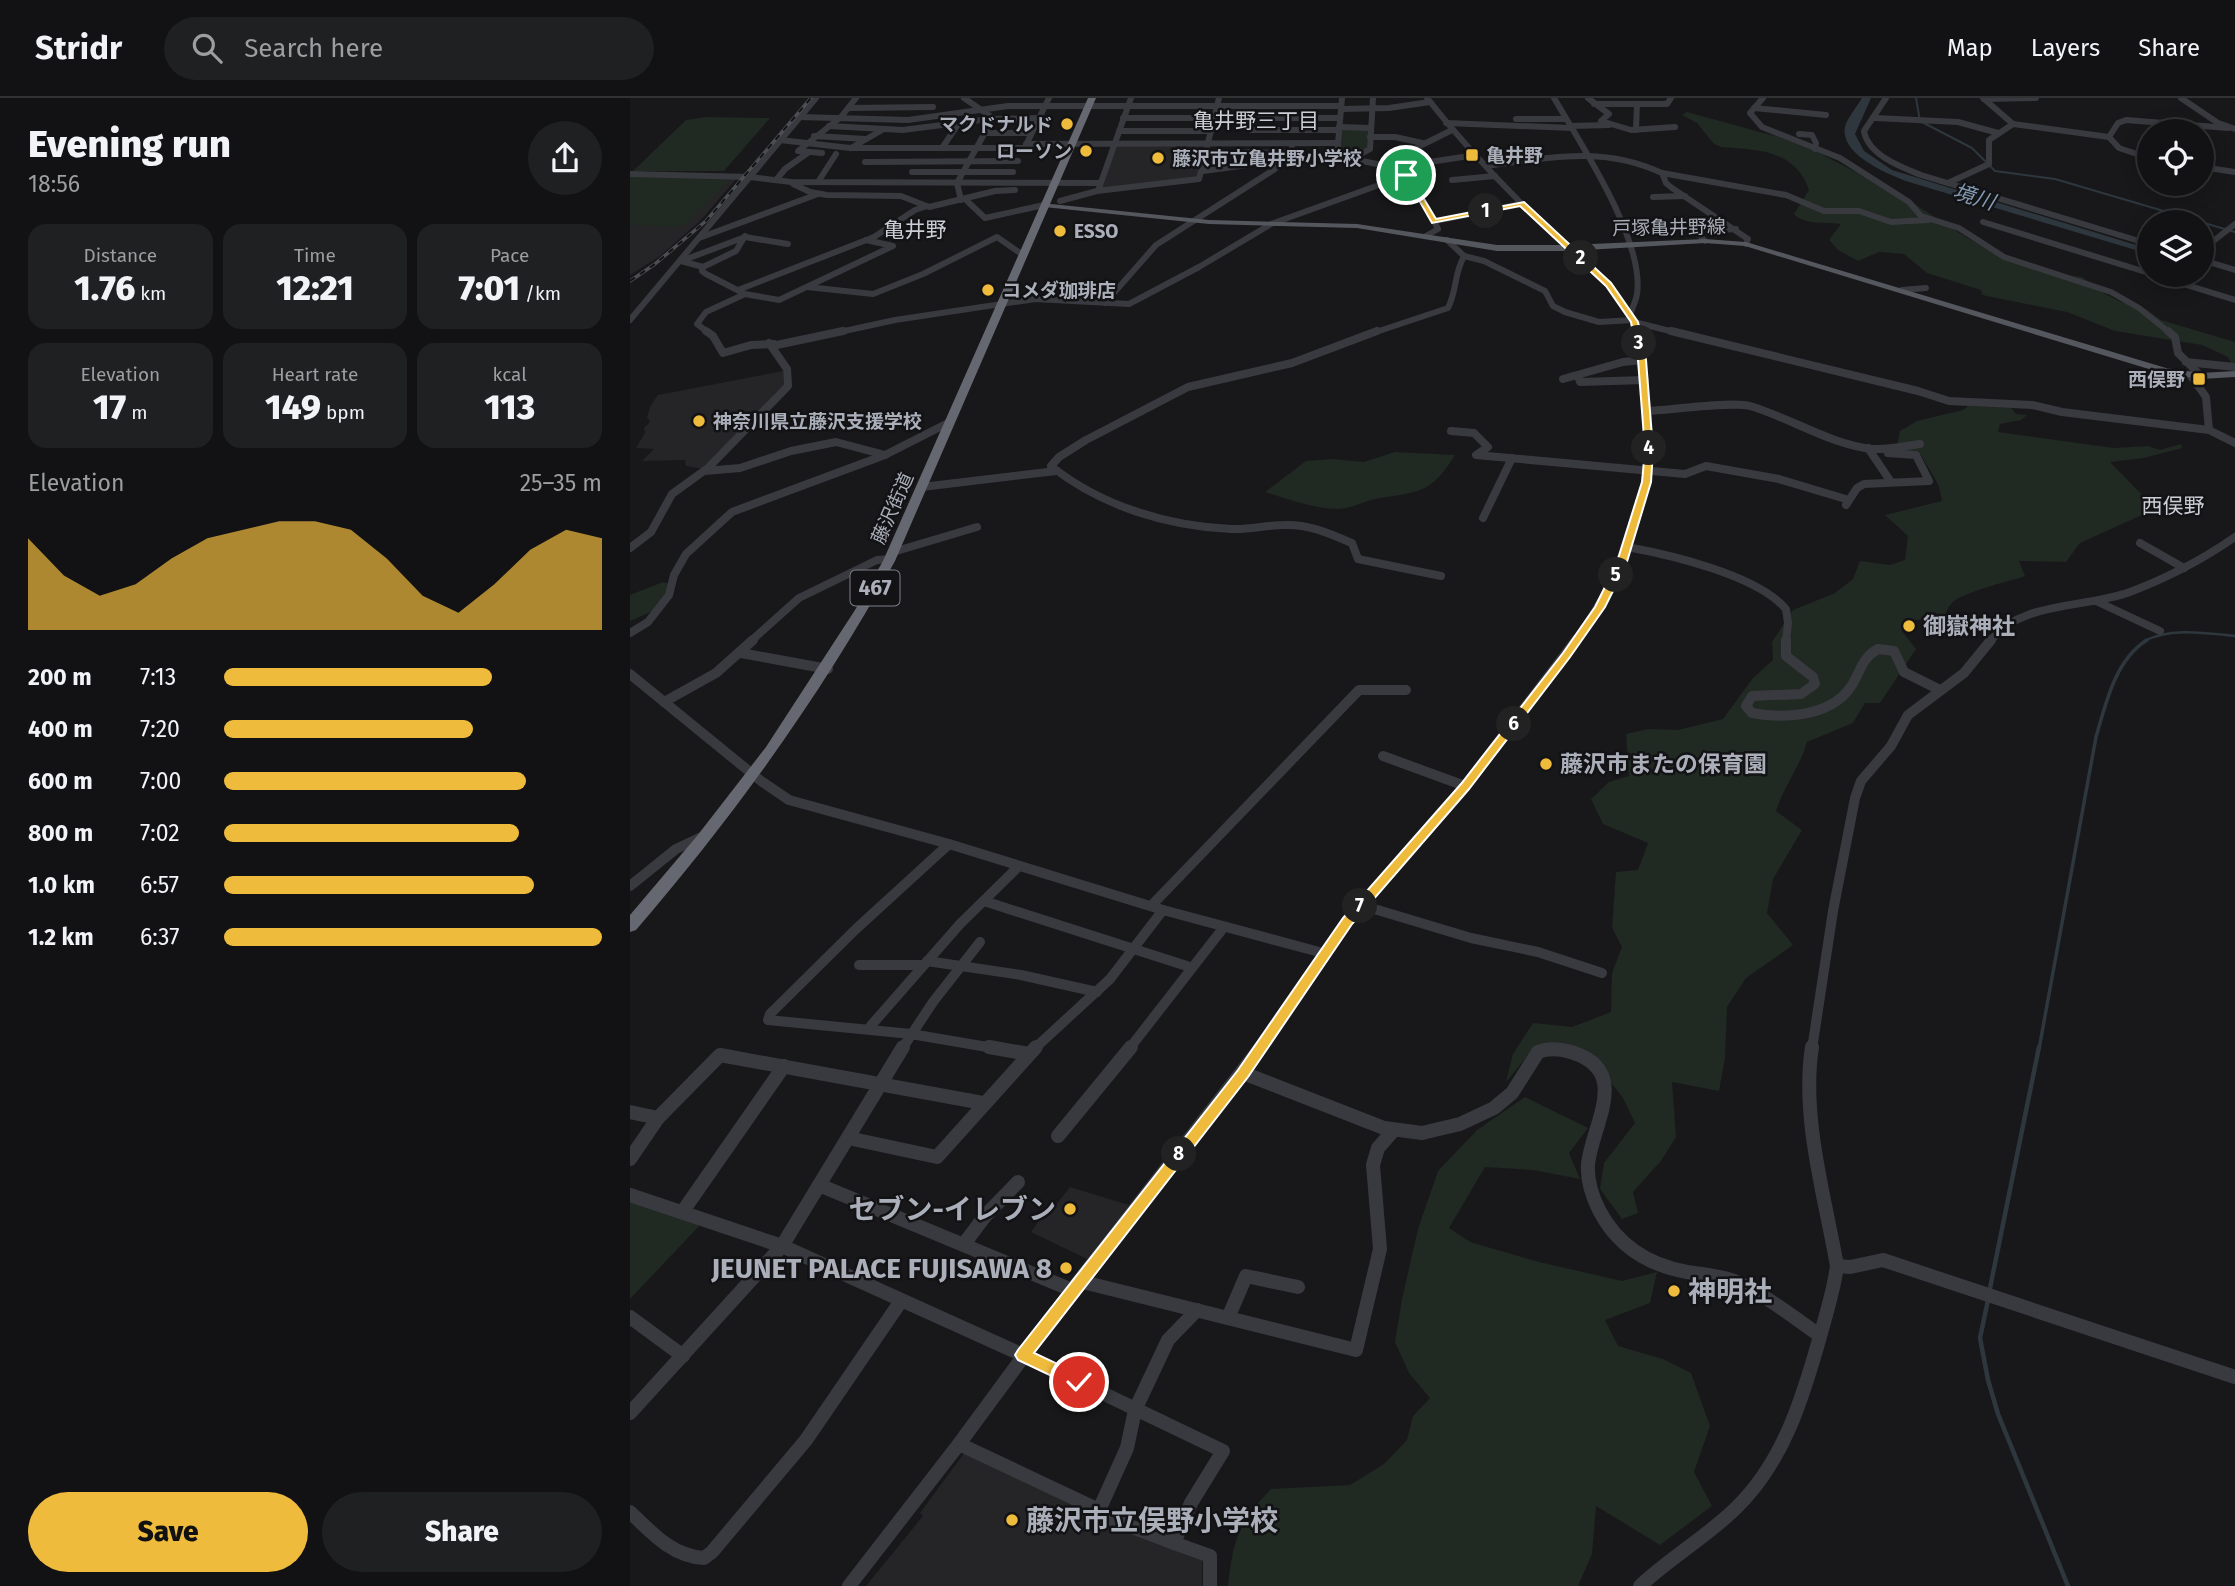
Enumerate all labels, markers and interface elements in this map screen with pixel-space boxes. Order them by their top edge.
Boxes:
search box [164,17,654,80]
text: Stridr [35,28,122,68]
icon: search [188,29,226,67]
text: Search here [244,33,383,64]
text: Map [1947,34,1993,62]
text: Layers [2031,34,2100,62]
text: Share [2138,34,2200,62]
district label: 亀井野三丁目 [1193,108,1319,134]
place label: マクドナルド [939,113,1053,136]
marker: マクドナルド [1059,116,1075,132]
map controls [2137,119,2214,287]
button: locate [2137,119,2214,196]
text: Evening run [28,121,231,167]
button: share [528,121,602,195]
place label: ローソン [996,140,1072,163]
marker: ローソン [1078,143,1094,159]
place label: 亀井野 [1486,144,1543,167]
pin [1376,145,1436,205]
place label: 藤沢市立亀井野小学校 [1172,147,1362,170]
marker: 亀井野 [1464,147,1480,163]
marker: 藤沢市立亀井野小学校 [1150,150,1166,166]
icon: arrive [1387,156,1425,194]
text: 18:56 [28,170,80,198]
water label: 境川 [1950,178,2000,216]
pin: 1 [1468,194,1504,228]
text: 1 [1481,199,1490,222]
button: layers [2137,210,2214,287]
street label: 戸塚亀井野線 [1612,215,1726,240]
district label: 亀井野 [884,217,947,243]
place label: ESSO [1074,220,1118,243]
marker: ESSO [1052,223,1068,239]
pin: 2 [1564,240,1598,276]
text: Distance [83,244,157,267]
text: Time [294,244,336,267]
text: Pace [490,244,529,267]
text: 2 [1576,246,1585,269]
text: 1.76 [74,267,135,309]
text: 12:21 [276,267,354,309]
text: 7:01 [458,267,520,309]
place label: コメダ珈琲店 [1002,279,1116,302]
text: km [135,282,166,305]
text: /km [520,282,561,305]
marker: コメダ珈琲店 [980,282,996,298]
pin: 3 [1622,326,1656,360]
text: 3 [1634,331,1643,354]
text: Elevation [81,363,160,386]
text: Heart rate [272,363,358,386]
text: kcal [493,363,527,386]
place label: 西俣野 [2128,368,2185,391]
marker: 西俣野 [2191,371,2207,387]
text: 17 [93,386,126,428]
text: 149 [265,386,321,428]
text: 113 [484,386,535,428]
text: m [126,401,148,424]
text: bpm [321,401,365,424]
place label: 神奈川県立藤沢支援学校 [713,410,922,433]
marker: 神奈川県立藤沢支援学校 [691,413,707,429]
pin: 4 [1632,430,1666,466]
text: 4 [1643,436,1654,459]
text: Elevation [28,469,124,497]
text: 25–35 m [520,469,602,497]
street label: 藤沢街道 [866,469,918,548]
district label: 西俣野 [2142,493,2205,519]
pin: 5 [1598,558,1634,592]
text: 5 [1610,563,1621,586]
road number: 467 [850,570,900,606]
place label: 御嶽神社 [1923,612,2015,640]
marker: 御嶽神社 [1901,618,1917,634]
text: 200 m [28,663,92,691]
text: 7:13 [140,663,176,691]
pin: 6 [1496,706,1532,742]
text: 6 [1508,712,1519,735]
text: 400 m [28,715,93,743]
text: 7:20 [140,715,180,743]
place label: 藤沢市またの保育園 [1560,750,1767,778]
marker: 藤沢市またの保育園 [1538,756,1554,772]
text: 600 m [28,767,93,795]
text: 7:00 [140,767,181,795]
text: 800 m [28,819,93,847]
text: 7:02 [140,819,180,847]
text: 1.0 km [28,871,95,899]
text: 6:57 [140,871,179,899]
pin: 7 [1342,888,1378,924]
text: 7 [1355,894,1364,917]
text: 1.2 km [28,923,94,951]
text: 6:37 [140,923,180,951]
pin: 8 [1162,1136,1196,1172]
text: 8 [1173,1142,1184,1165]
place label: セブン-イレブン [849,1193,1056,1226]
marker: セブン-イレブン [1062,1201,1078,1217]
place label: JEUNET PALACE FUJISAWA 8 [710,1252,1052,1285]
marker: JEUNET PALACE FUJISAWA 8 [1058,1260,1074,1276]
place label: 神明社 [1688,1275,1772,1308]
marker: 神明社 [1666,1283,1682,1299]
pin [1049,1352,1109,1412]
icon: check [1060,1363,1098,1401]
button: Save [28,1492,308,1572]
button: Share [322,1492,602,1572]
place label: 藤沢市立俣野小学校 [1026,1504,1278,1537]
marker: 藤沢市立俣野小学校 [1004,1512,1020,1528]

